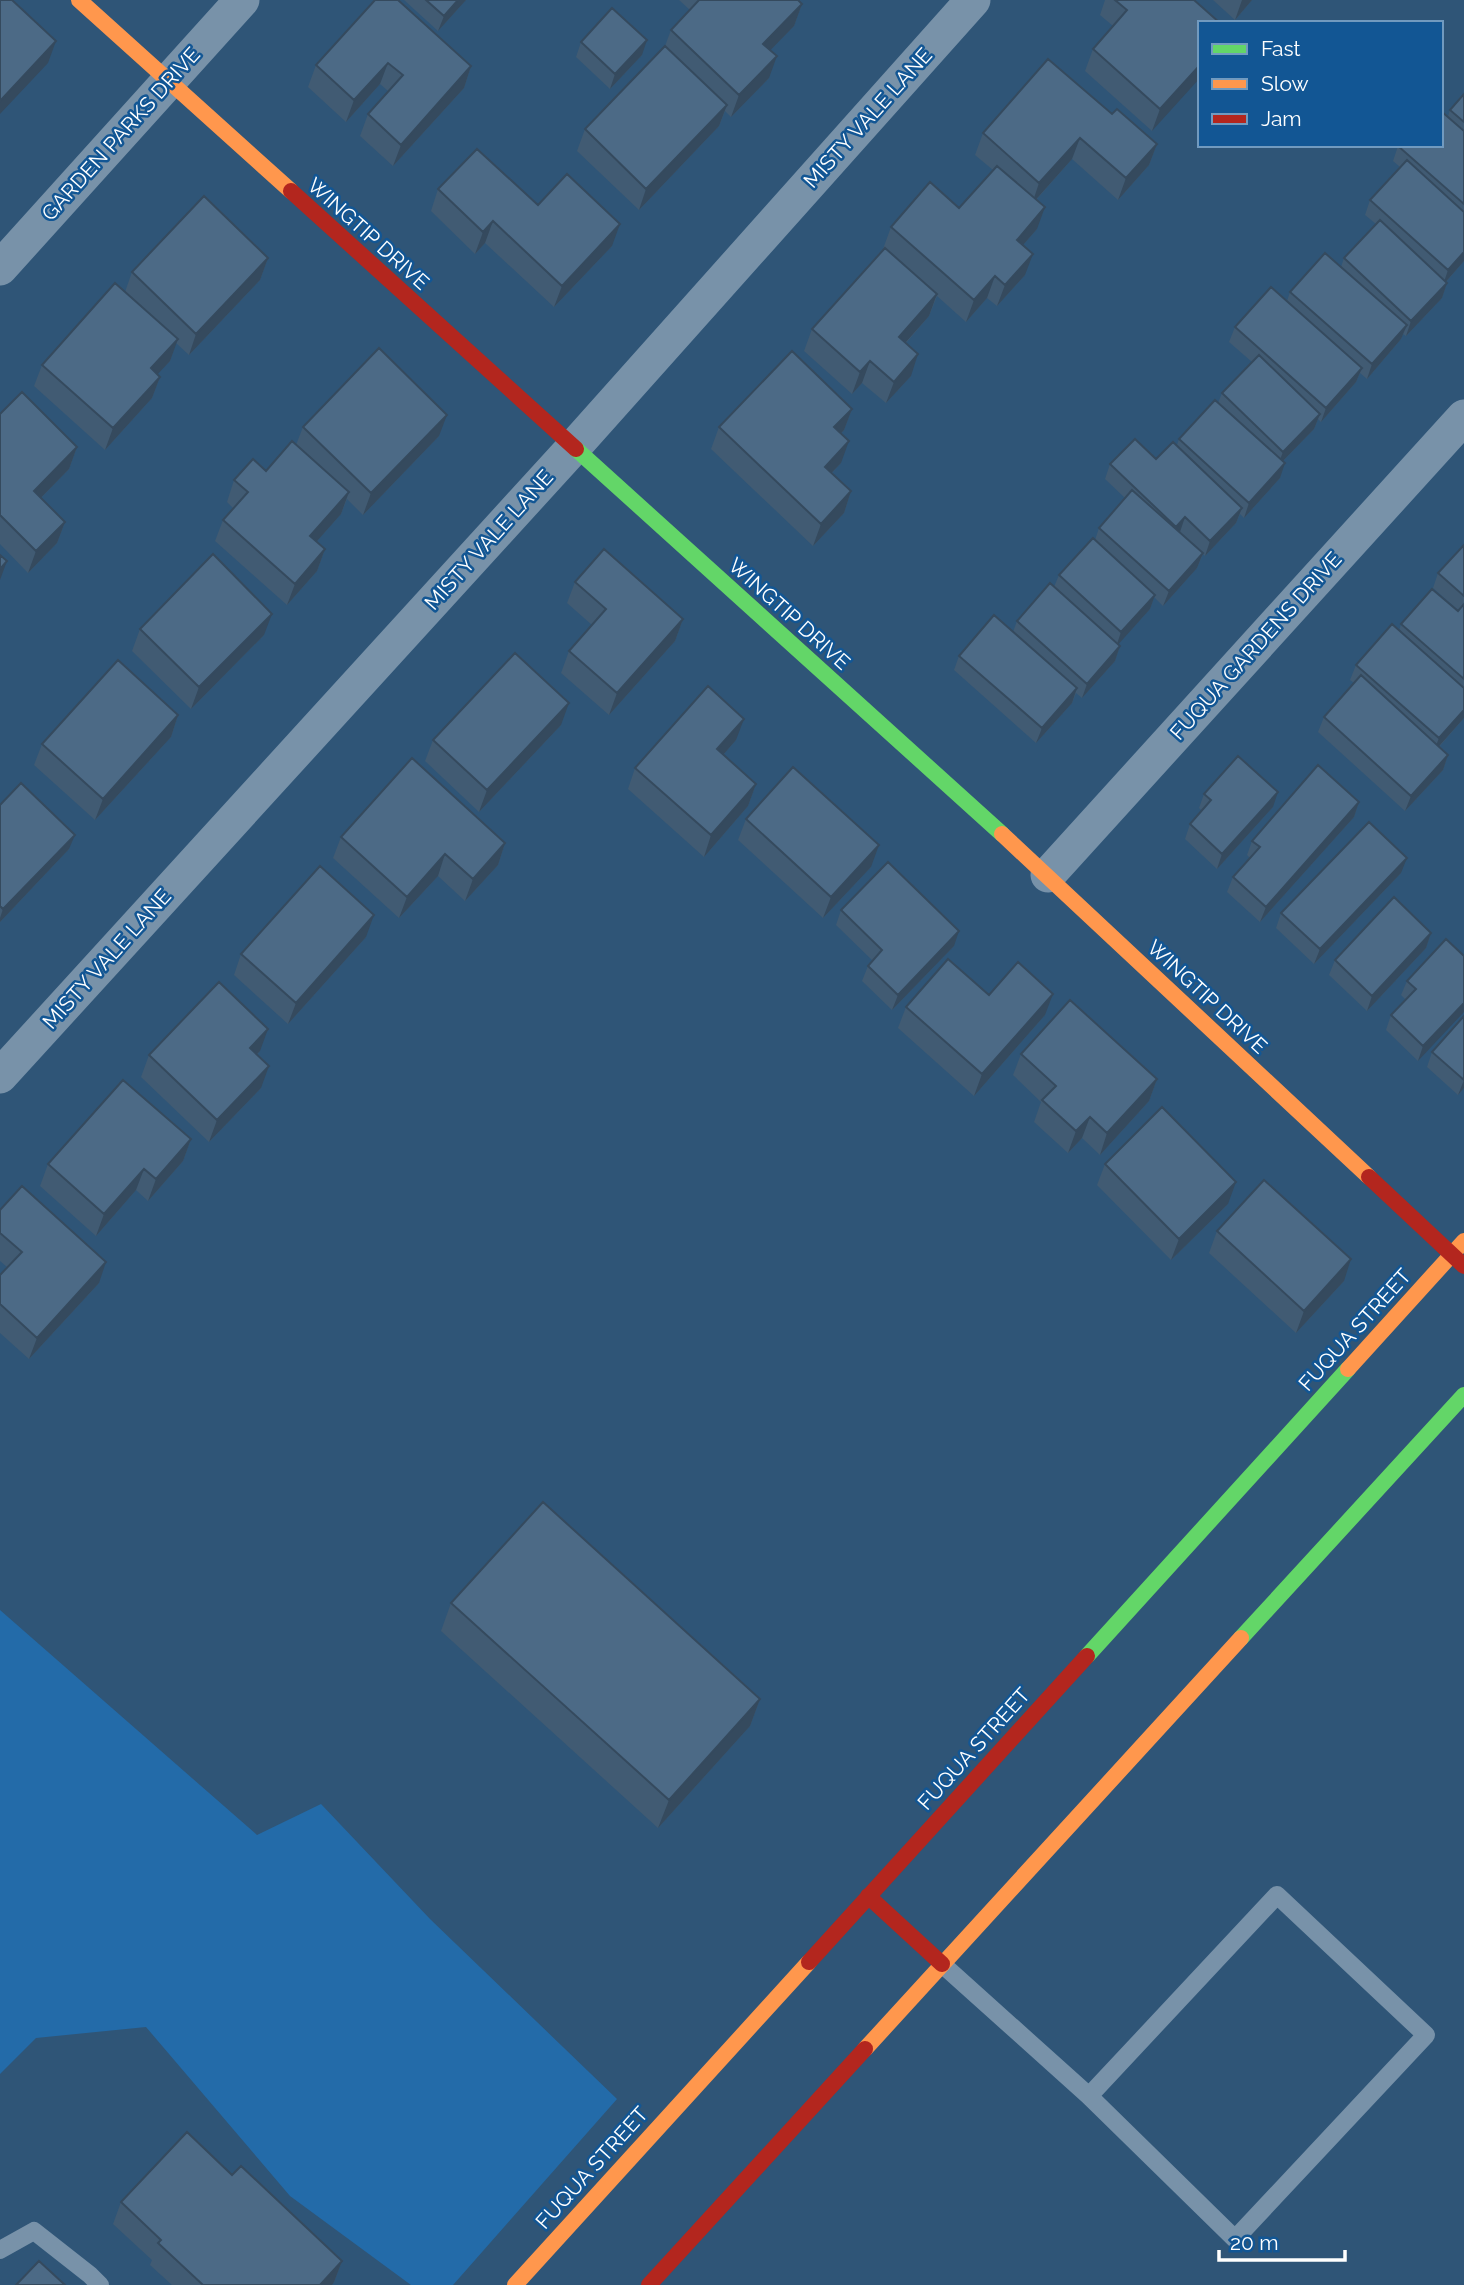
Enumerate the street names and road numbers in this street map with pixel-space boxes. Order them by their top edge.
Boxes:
street label: GARDEN PARKS DRIVE [36,42,205,226]
street label: MISTY VALE LANE [798,43,937,193]
street label: WINGTIP DRIVE [302,172,434,295]
street label: MISTY VALE LANE [419,465,558,615]
street label: FUQUA GARDENS DRIVE [1165,547,1347,745]
street label: WINGTIP DRIVE [723,552,855,675]
street label: MISTY VALE LANE [37,884,176,1034]
street label: WINGTIP DRIVE [1142,935,1273,1059]
street label: FUQUA STREET [1293,1263,1416,1396]
street label: FUQUA STREET [912,1682,1035,1815]
street label: FUQUA STREET [530,2101,653,2234]

